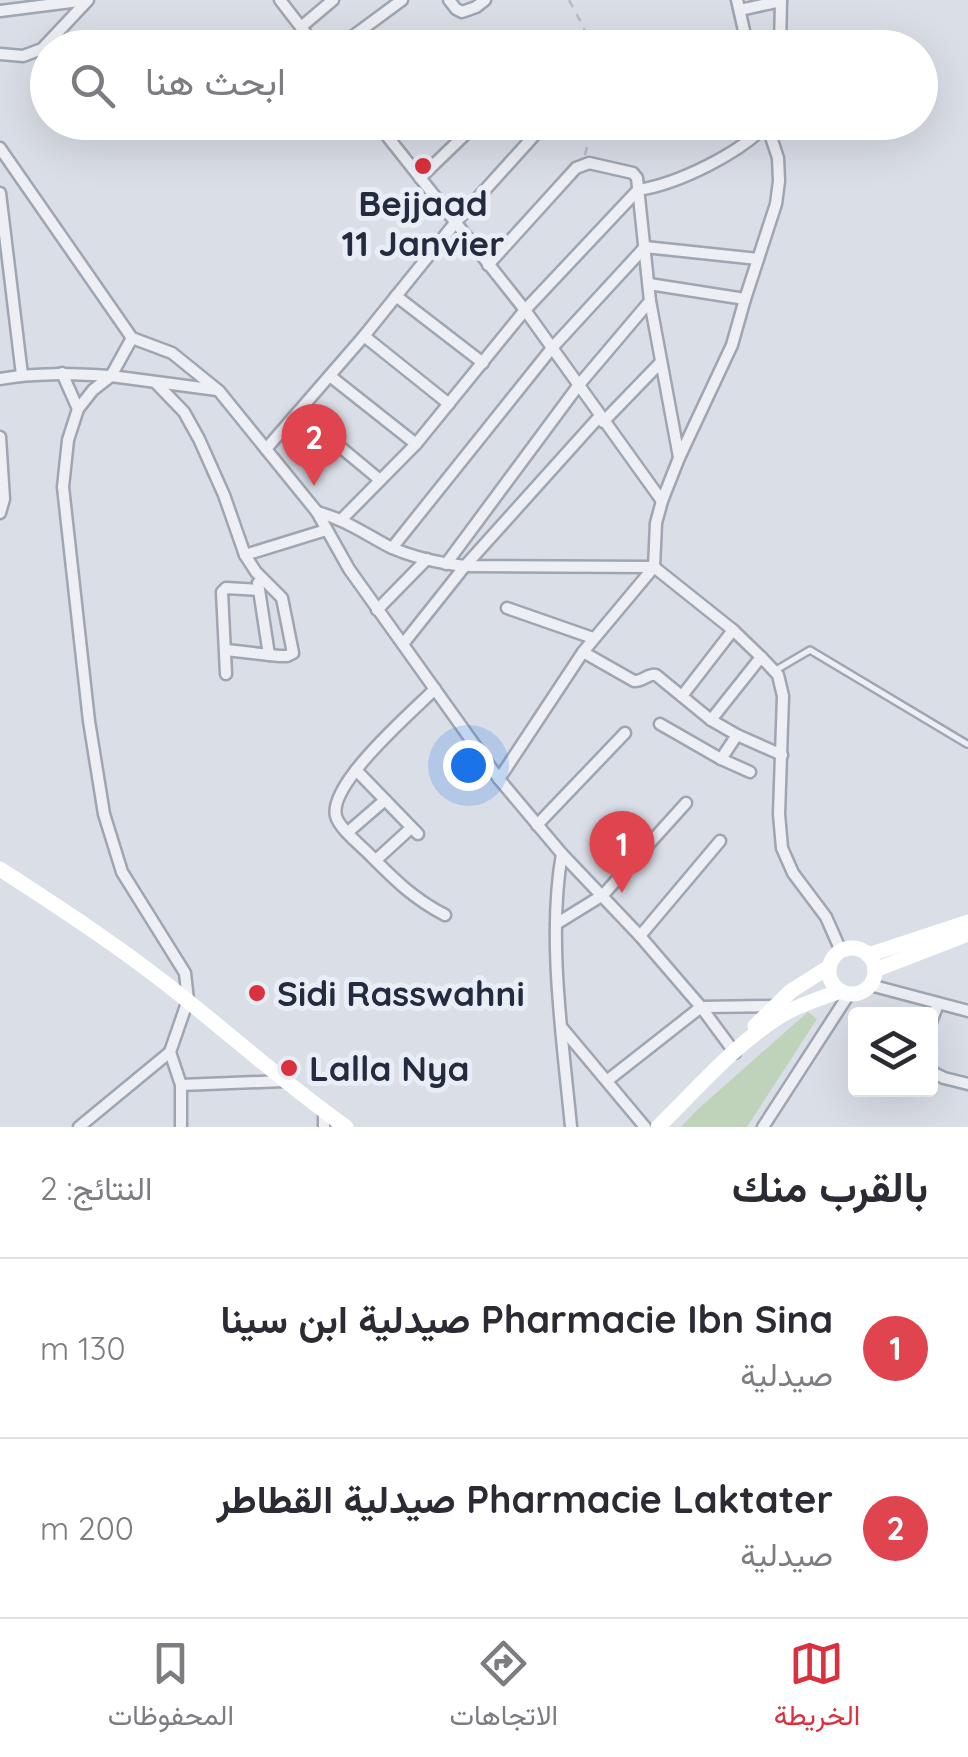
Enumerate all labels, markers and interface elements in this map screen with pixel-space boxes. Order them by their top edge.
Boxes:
search box [30,30,938,140]
text: ابحث هنا [145,57,286,105]
icon: search [65,58,120,113]
marker: Bejjaad 11 Janvier [412,155,434,177]
place label: Bejjaad 11 Janvier [342,181,504,265]
pin: 2 [282,404,346,486]
your location [443,740,494,791]
pin: 1 [590,810,654,893]
place label: Sidi Rasswahni [277,971,525,1015]
marker: Sidi Rasswahni [246,982,268,1004]
map controls [848,1007,938,1097]
button: layers [848,1007,938,1097]
place label: Lalla Nya [309,1046,470,1090]
marker: Lalla Nya [278,1057,300,1079]
text: بالقرب منك [732,1160,928,1213]
text: النتائج: 2 [40,1168,152,1208]
text: Pharmacie Ibn Sina صيدلية ابن سينا [221,1295,833,1343]
text: 130 m [40,1328,126,1368]
text: 1 [889,1328,902,1368]
text: صيدلية [740,1354,833,1394]
text: Pharmacie Laktater صيدلية القطاطر [216,1475,833,1523]
text: 200 m [40,1508,134,1548]
text: 2 [886,1508,905,1548]
text: صيدلية [740,1534,833,1574]
tab: المحفوظات [108,1636,234,1740]
tab: الاتجاهات [449,1636,558,1740]
tab: الخريطة [774,1636,860,1740]

